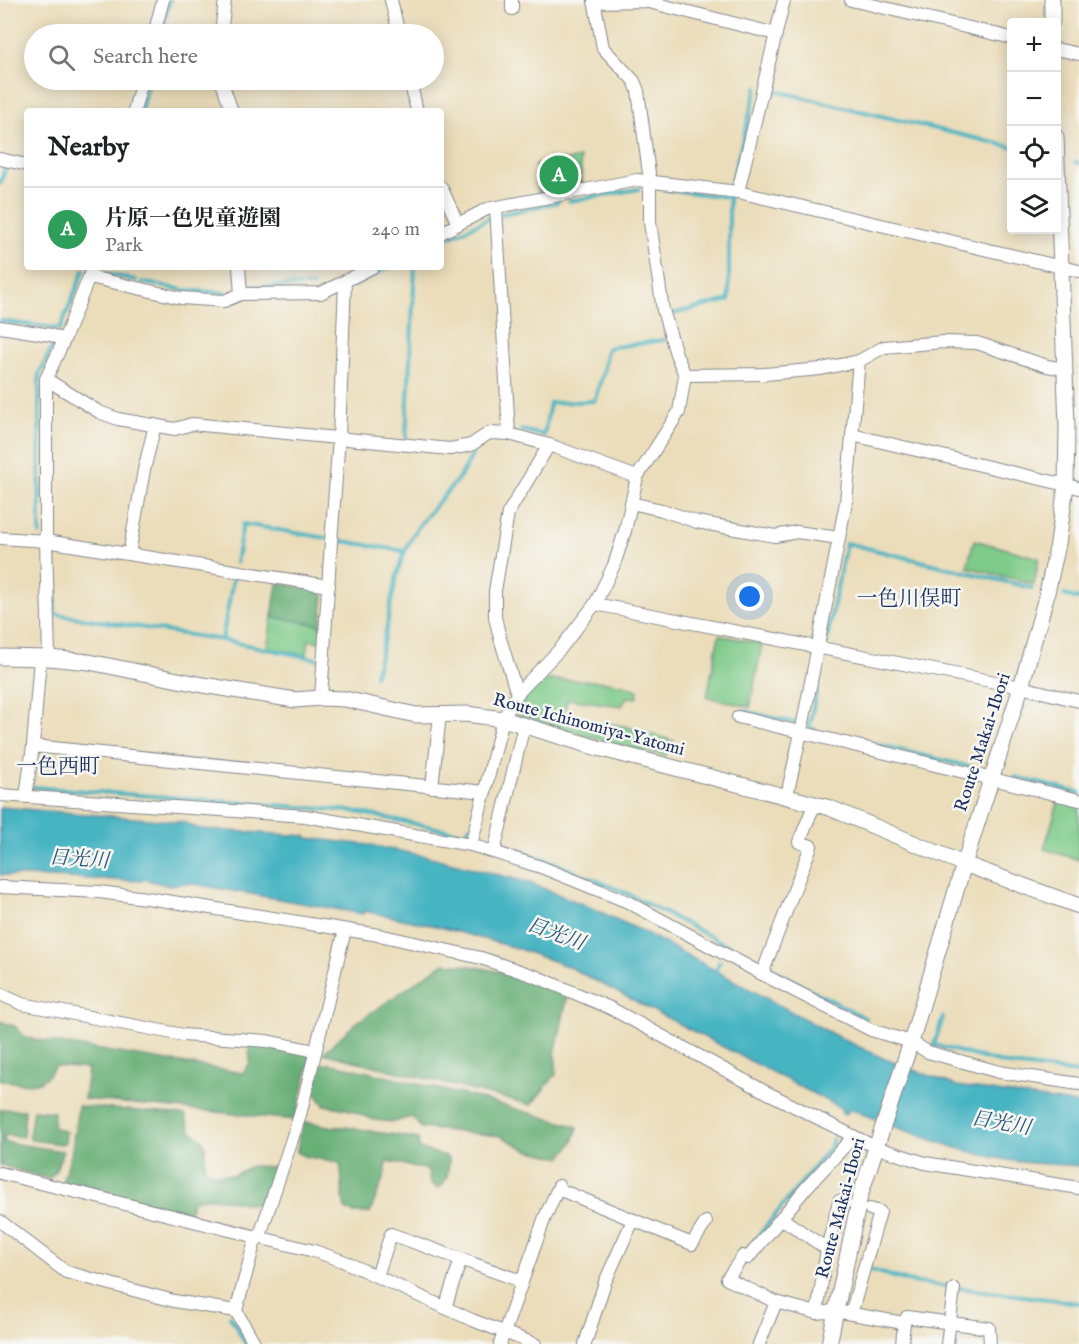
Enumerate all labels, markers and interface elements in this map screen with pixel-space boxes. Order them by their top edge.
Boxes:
map controls [1007,18,1061,234]
button: + [1007,18,1061,72]
search box [24,24,444,90]
icon: search [45,41,78,74]
text: Search here [93,43,198,71]
button: − [1007,72,1061,126]
button: locate [1007,126,1061,180]
text: Nearby [48,131,129,164]
pin: A [540,152,578,198]
button: layers [1007,180,1061,234]
text: 片原一色児童遊園 [105,205,281,233]
text: A [61,217,74,242]
text: 240 m [371,217,420,242]
text: Park [105,233,143,258]
your location [735,582,764,611]
district label: 一色川俣町 [857,586,962,613]
street label: Route Makai-Ibori [950,670,1017,815]
street label: Route Ichinomiya-Yatomi [490,689,687,762]
district label: 一色西町 [16,754,100,781]
water label: 日光川 [48,845,112,874]
water label: 日光川 [523,912,590,957]
water label: 日光川 [969,1106,1034,1141]
street label: Route Makai-Ibori [812,1135,871,1281]

